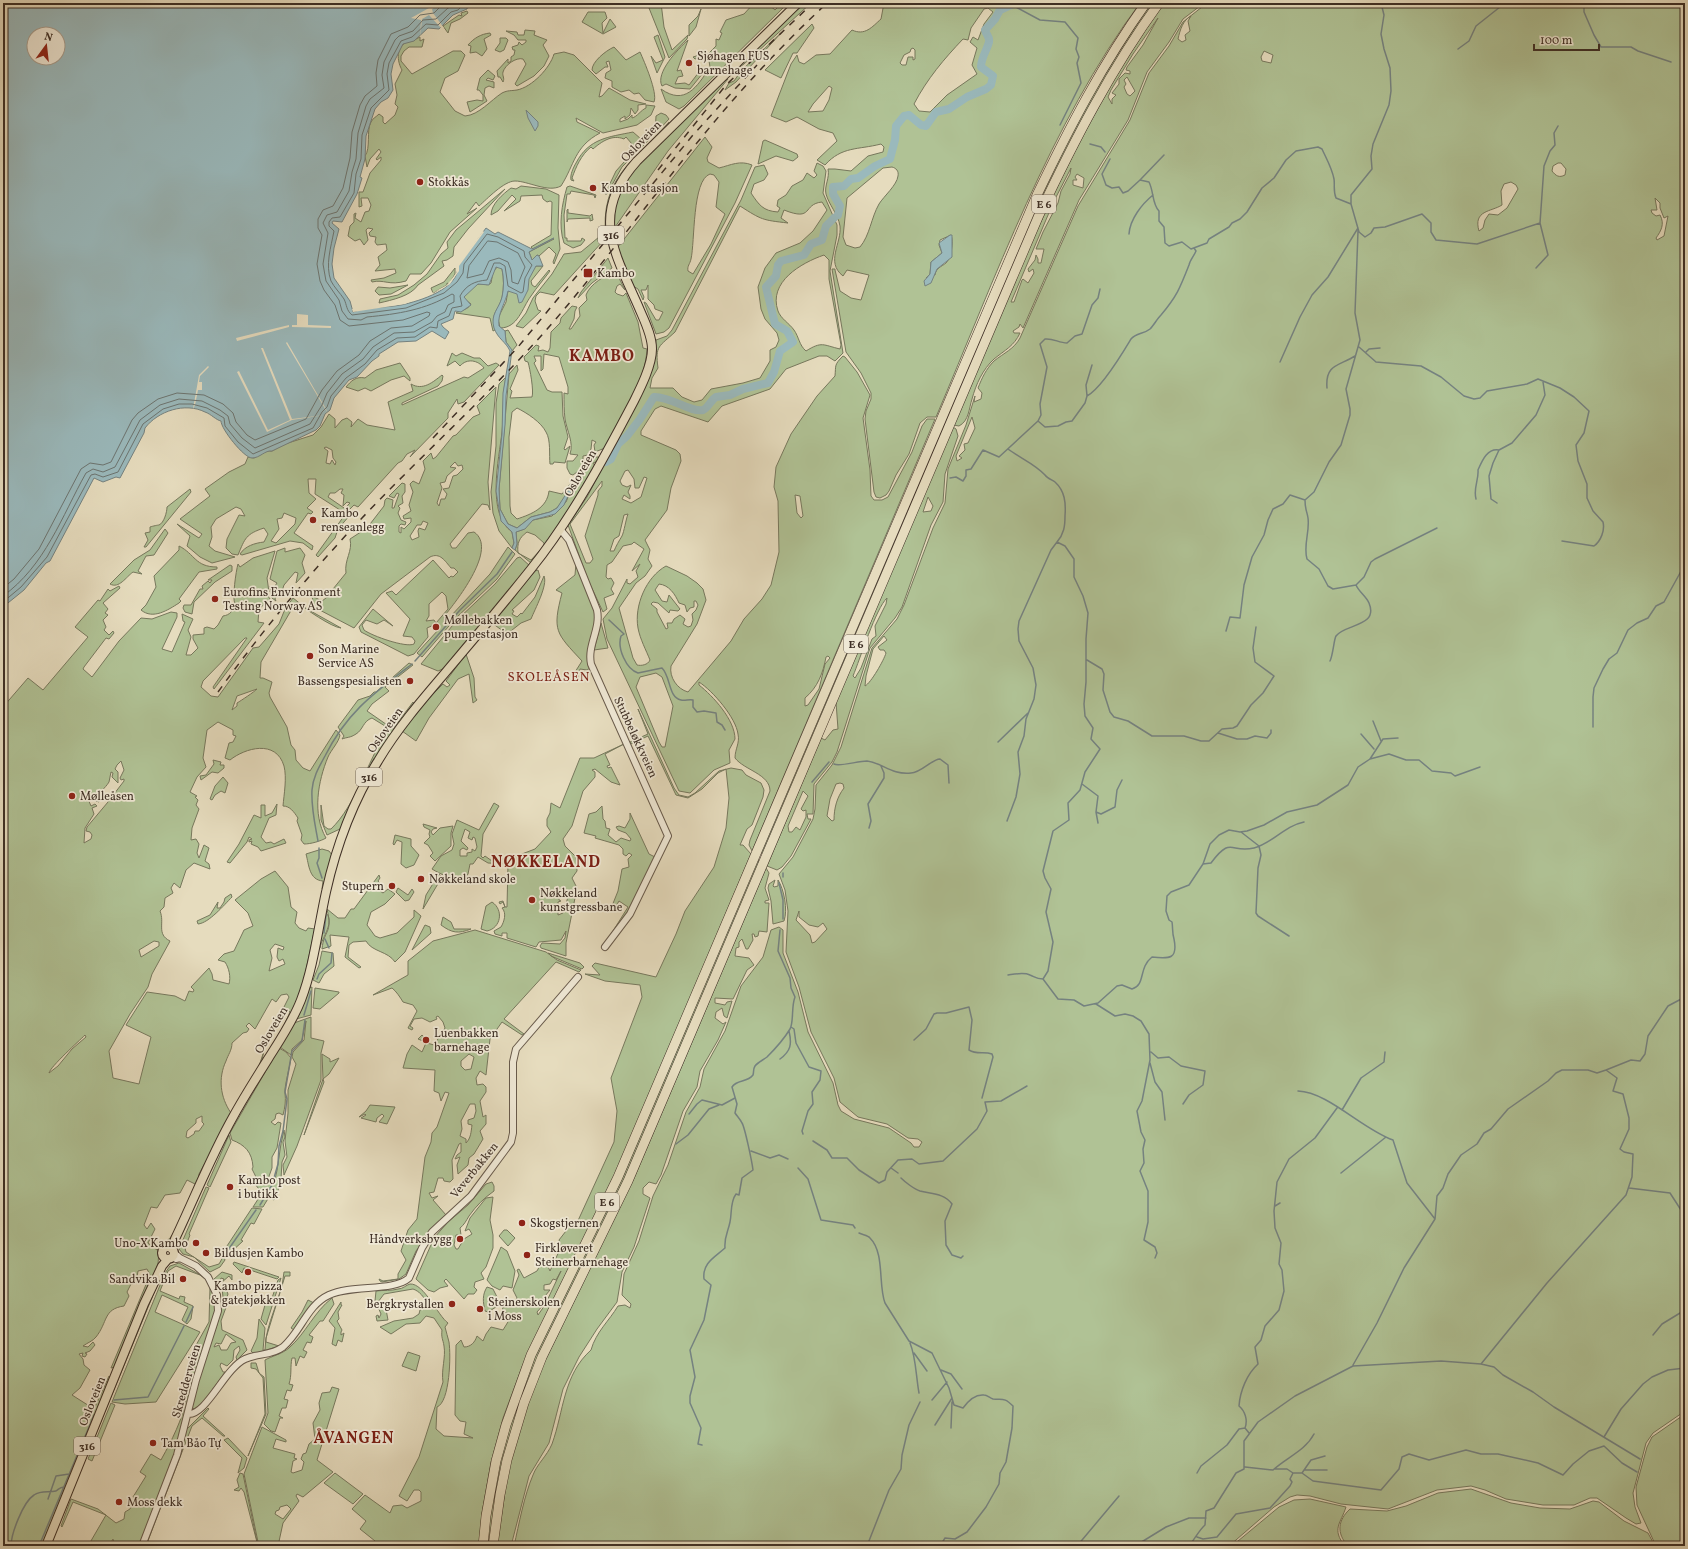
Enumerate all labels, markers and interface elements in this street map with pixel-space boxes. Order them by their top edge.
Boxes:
north arrow [26,26,66,66]
scale bar [1534,26,1599,52]
text: N [42,30,54,46]
text: 100 m [1540,33,1573,49]
place label: Sjøhagen FUS barnehage [697,49,769,79]
marker: Sjøhagen FUS barnehage [684,58,694,68]
street label: Osloveien [618,117,666,166]
place label: Stokkås [428,175,469,191]
marker: Stokkås [415,177,425,187]
place label: Kambo stasjon [601,181,679,197]
marker: Kambo stasjon [588,183,598,193]
road number: E 6 [1032,195,1056,213]
road number: 316 [598,226,624,244]
place label: Kambo [597,266,635,282]
marker: Kambo [582,267,594,279]
district label: KAMBO [569,346,635,368]
street label: Osloveien [561,447,601,500]
place label: Kambo renseanlegg [321,506,384,536]
marker: Kambo renseanlegg [308,515,318,525]
place label: Eurofins Environment Testing Norway AS [223,585,341,615]
marker: Eurofins Environment Testing Norway AS [210,594,220,604]
place label: Møllebakken pumpestasjon [444,613,518,643]
marker: Møllebakken pumpestasjon [431,622,441,632]
road number: E 6 [844,635,868,653]
place label: Son Marine Service AS [318,642,380,672]
marker: Son Marine Service AS [305,651,315,661]
district label: SKOLEÅSEN [508,669,590,687]
place label: Bassengspesialisten [298,674,402,690]
marker: Bassengspesialisten [405,676,415,686]
street label: Stubbeløkkveien [609,694,661,781]
street label: Osloveien [364,705,407,757]
road number: 316 [356,768,382,786]
place label: Mølleåsen [80,789,134,805]
marker: Mølleåsen [67,791,77,801]
district label: NØKKELAND [491,852,601,874]
place label: Nøkkeland skole [429,872,516,888]
marker: Nøkkeland skole [416,874,426,884]
place label: Stupern [342,879,384,895]
marker: Stupern [387,881,397,891]
place label: Nøkkeland kunstgressbane [540,886,623,916]
marker: Nøkkeland kunstgressbane [527,895,537,905]
street label: Osloveien [252,1004,292,1057]
place label: Luenbakken barnehage [434,1026,499,1056]
marker: Luenbakken barnehage [421,1035,431,1045]
street label: Veverbakken [447,1139,502,1202]
place label: Kambo post i butikk [238,1173,301,1203]
marker: Kambo post i butikk [225,1182,235,1192]
road number: E 6 [595,1193,619,1211]
place label: Skogstjernen [530,1216,599,1232]
marker: Skogstjernen [517,1218,527,1228]
place label: Håndverksbygg [369,1232,452,1248]
marker: Håndverksbygg [455,1234,465,1244]
place label: Uno-X Kambo [114,1236,188,1252]
marker: Uno-X Kambo [191,1238,201,1248]
place label: Firkløveret Steinerbarnehage [535,1241,629,1271]
place label: Bildusjen Kambo [214,1246,304,1262]
marker: Bildusjen Kambo [201,1248,211,1258]
marker: Firkløveret Steinerbarnehage [522,1250,532,1260]
marker: Kambo pizza & gatekjøkken [243,1267,253,1277]
place label: Sandvika Bil [109,1272,175,1288]
marker: Sandvika Bil [178,1274,188,1284]
place label: Kambo pizza & gatekjøkken [211,1279,285,1309]
place label: Steinerskolen i Moss [488,1295,560,1325]
place label: Bergkrystallen [366,1297,444,1313]
marker: Bergkrystallen [447,1299,457,1309]
marker: Steinerskolen i Moss [475,1304,485,1314]
street label: Skredderveien [169,1342,205,1420]
street label: Osloveien [76,1374,110,1429]
district label: ÅVANGEN [313,1428,395,1450]
place label: Tam Bảo Tự [161,1436,222,1452]
road number: 316 [74,1437,100,1455]
marker: Tam Bảo Tự [148,1438,158,1448]
place label: Moss dekk [127,1495,183,1511]
marker: Moss dekk [114,1497,124,1507]

